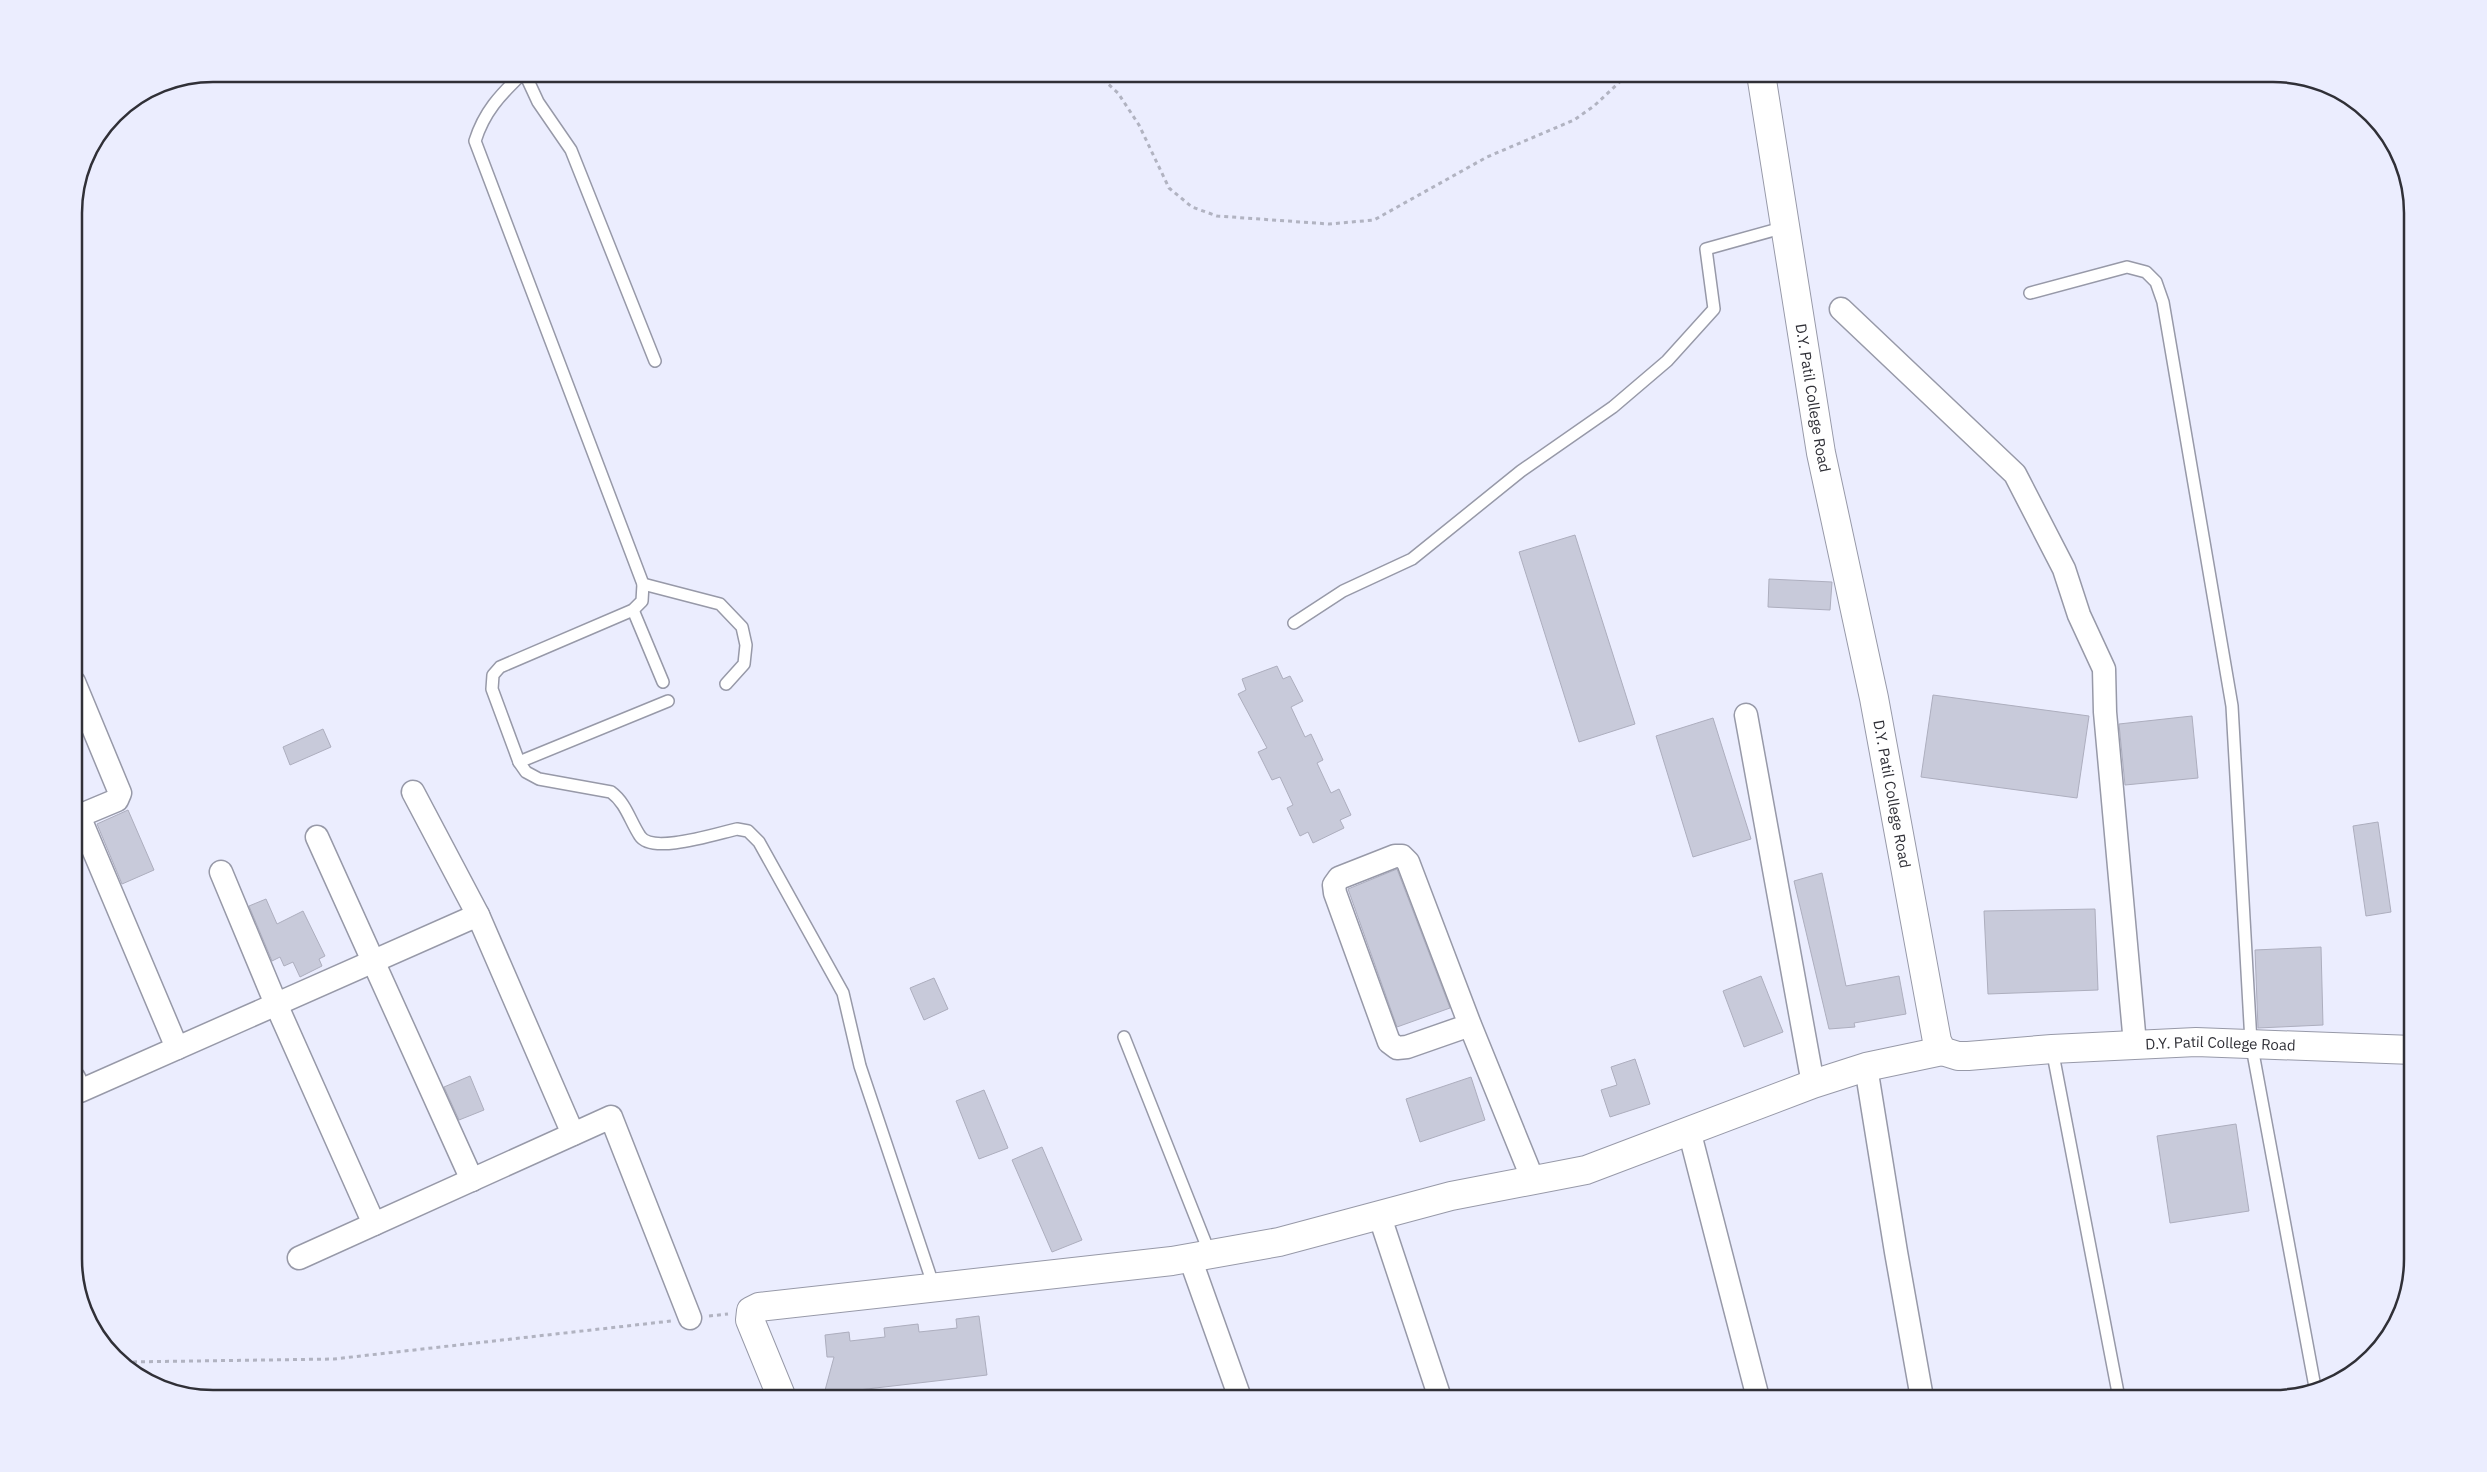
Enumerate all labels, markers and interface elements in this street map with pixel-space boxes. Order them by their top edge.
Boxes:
street label: D.Y. Patil College Road [1792,322,1835,474]
street label: D.Y. Patil College Road [1869,718,1915,870]
street label: D.Y. Patil College Road [2145,1032,2296,1055]

